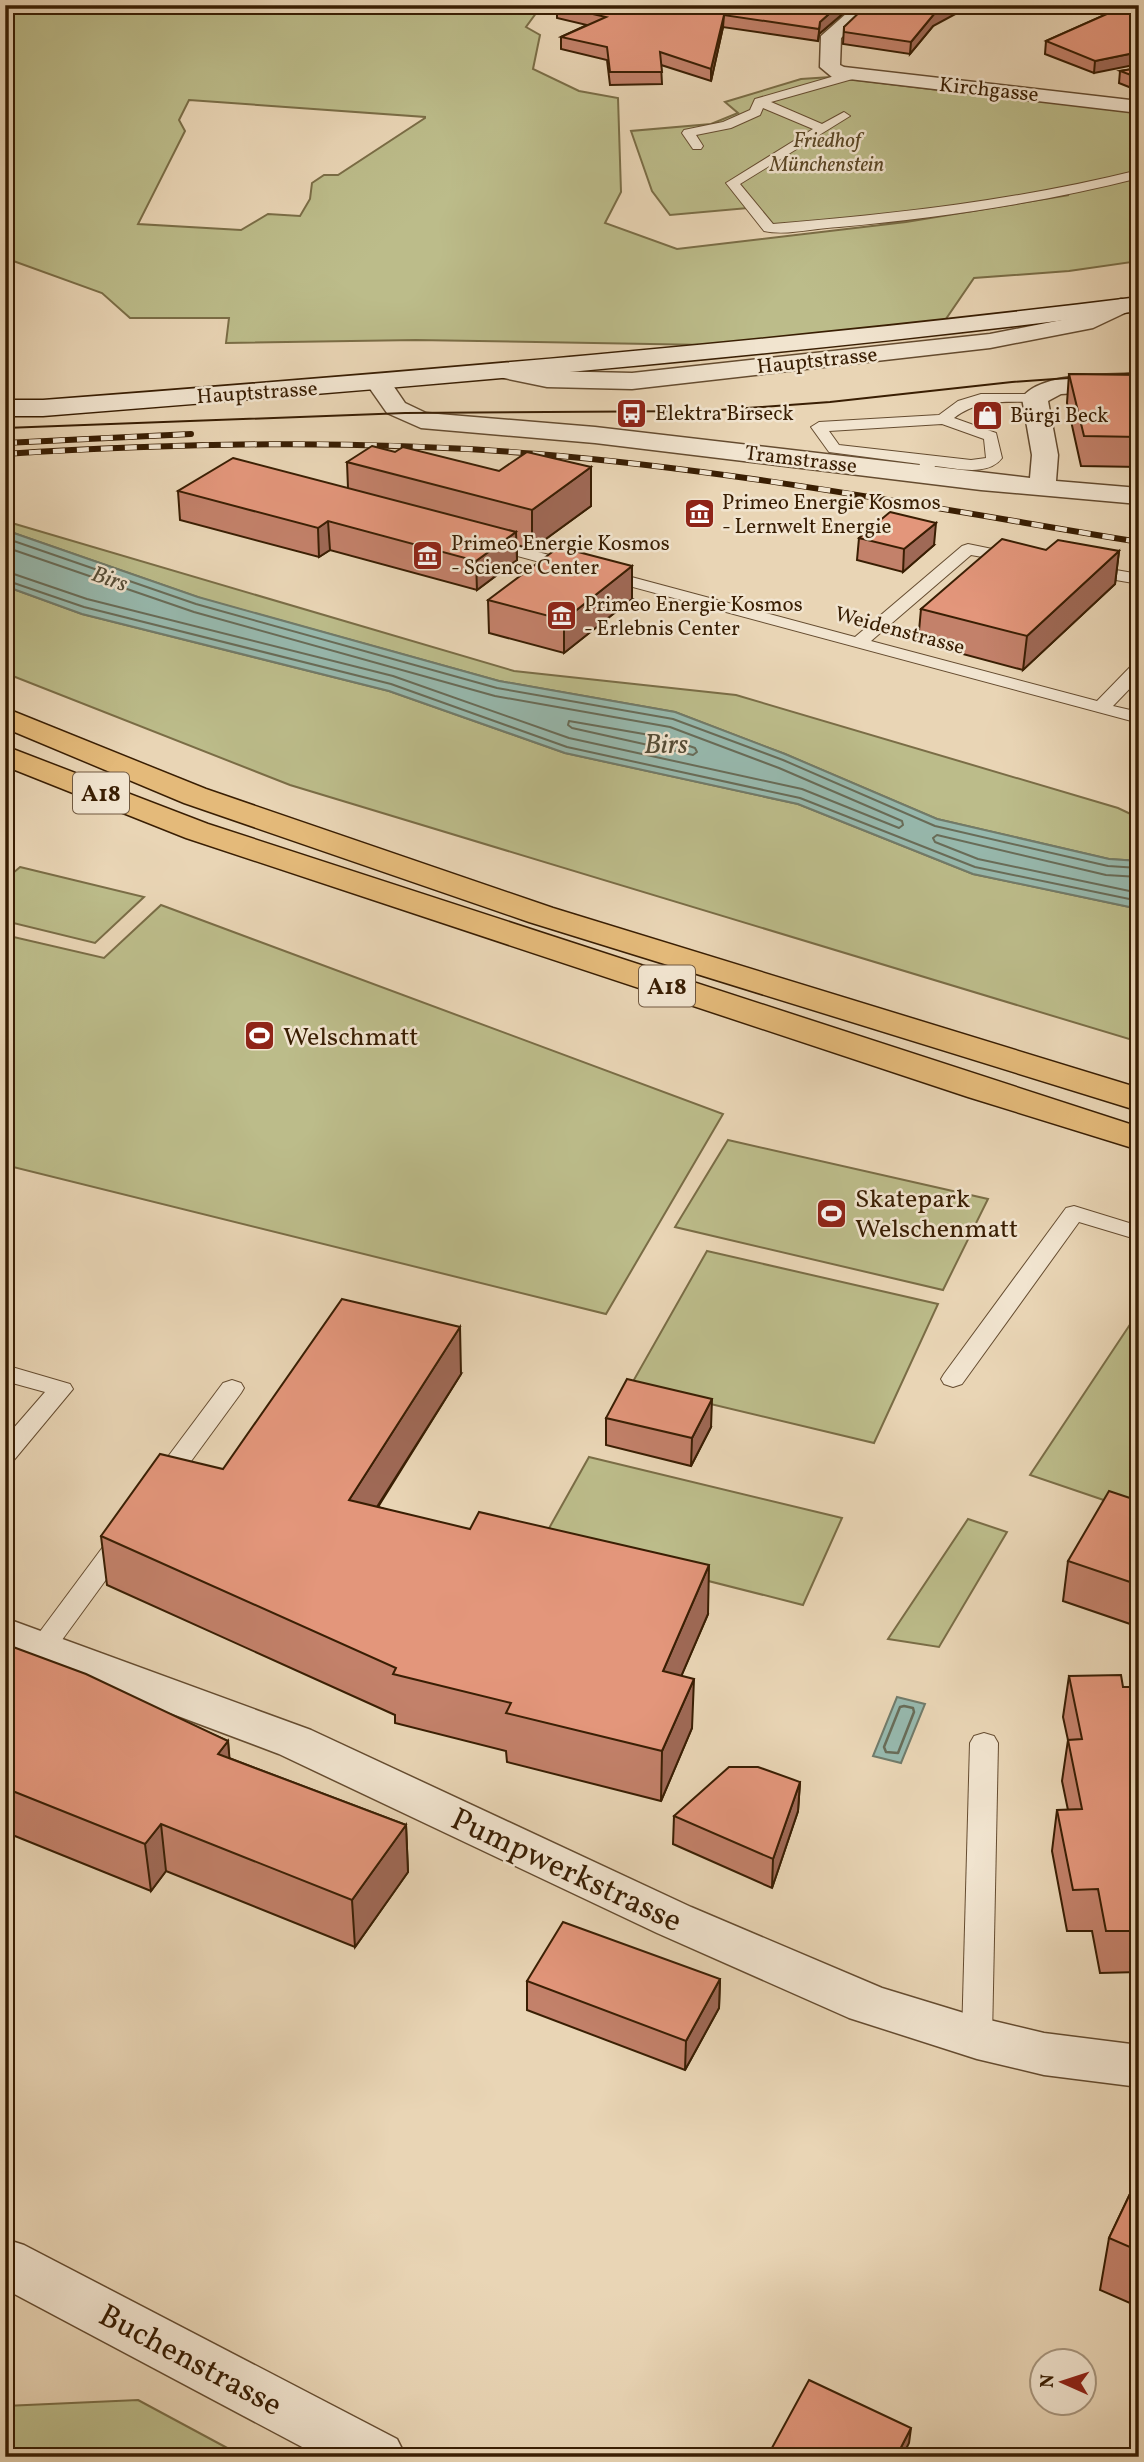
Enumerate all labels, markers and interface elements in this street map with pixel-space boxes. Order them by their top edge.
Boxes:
street label: Kirchgasse [938,71,1040,110]
park label: Friedhof Münchenstein [769,127,884,180]
street label: Hauptstrasse [755,341,879,382]
street label: Hauptstrasse [196,375,319,412]
bus stop icon: Elektra Birseck [615,396,649,430]
shop icon: Bürgi Beck [970,398,1004,432]
place label: Elektra Birseck [655,400,794,429]
place label: Bürgi Beck [1010,402,1109,431]
street label: Tramstrasse [743,439,859,482]
place label: Primeo Energie Kosmos - Lernwelt Energie [722,489,941,542]
museum icon: Primeo Energie Kosmos - Lernwelt Energie [682,497,716,531]
place label: Primeo Energie Kosmos - Science Center [451,530,670,583]
museum icon: Primeo Energie Kosmos - Science Center [411,538,445,572]
water label: Birs [87,559,132,601]
place label: Primeo Energie Kosmos - Erlebnis Center [584,591,803,644]
museum icon: Primeo Energie Kosmos - Erlebnis Center [544,599,578,633]
street label: Weidenstrasse [831,600,968,663]
water label: Birs [644,726,688,765]
road number: A18 [73,772,129,814]
road number: A18 [639,966,695,1006]
sports icon: Welschmatt [243,1019,277,1053]
place label: Welschmatt [283,1020,418,1056]
place label: Skatepark Welschenmatt [855,1182,1018,1248]
sports icon: Skatepark Welschenmatt [815,1196,849,1230]
street label: Pumpwerkstrasse [443,1799,688,1945]
street label: Buchenstrasse [90,2295,289,2428]
north arrow [1028,2346,1098,2416]
text: N [1035,2373,1061,2389]

